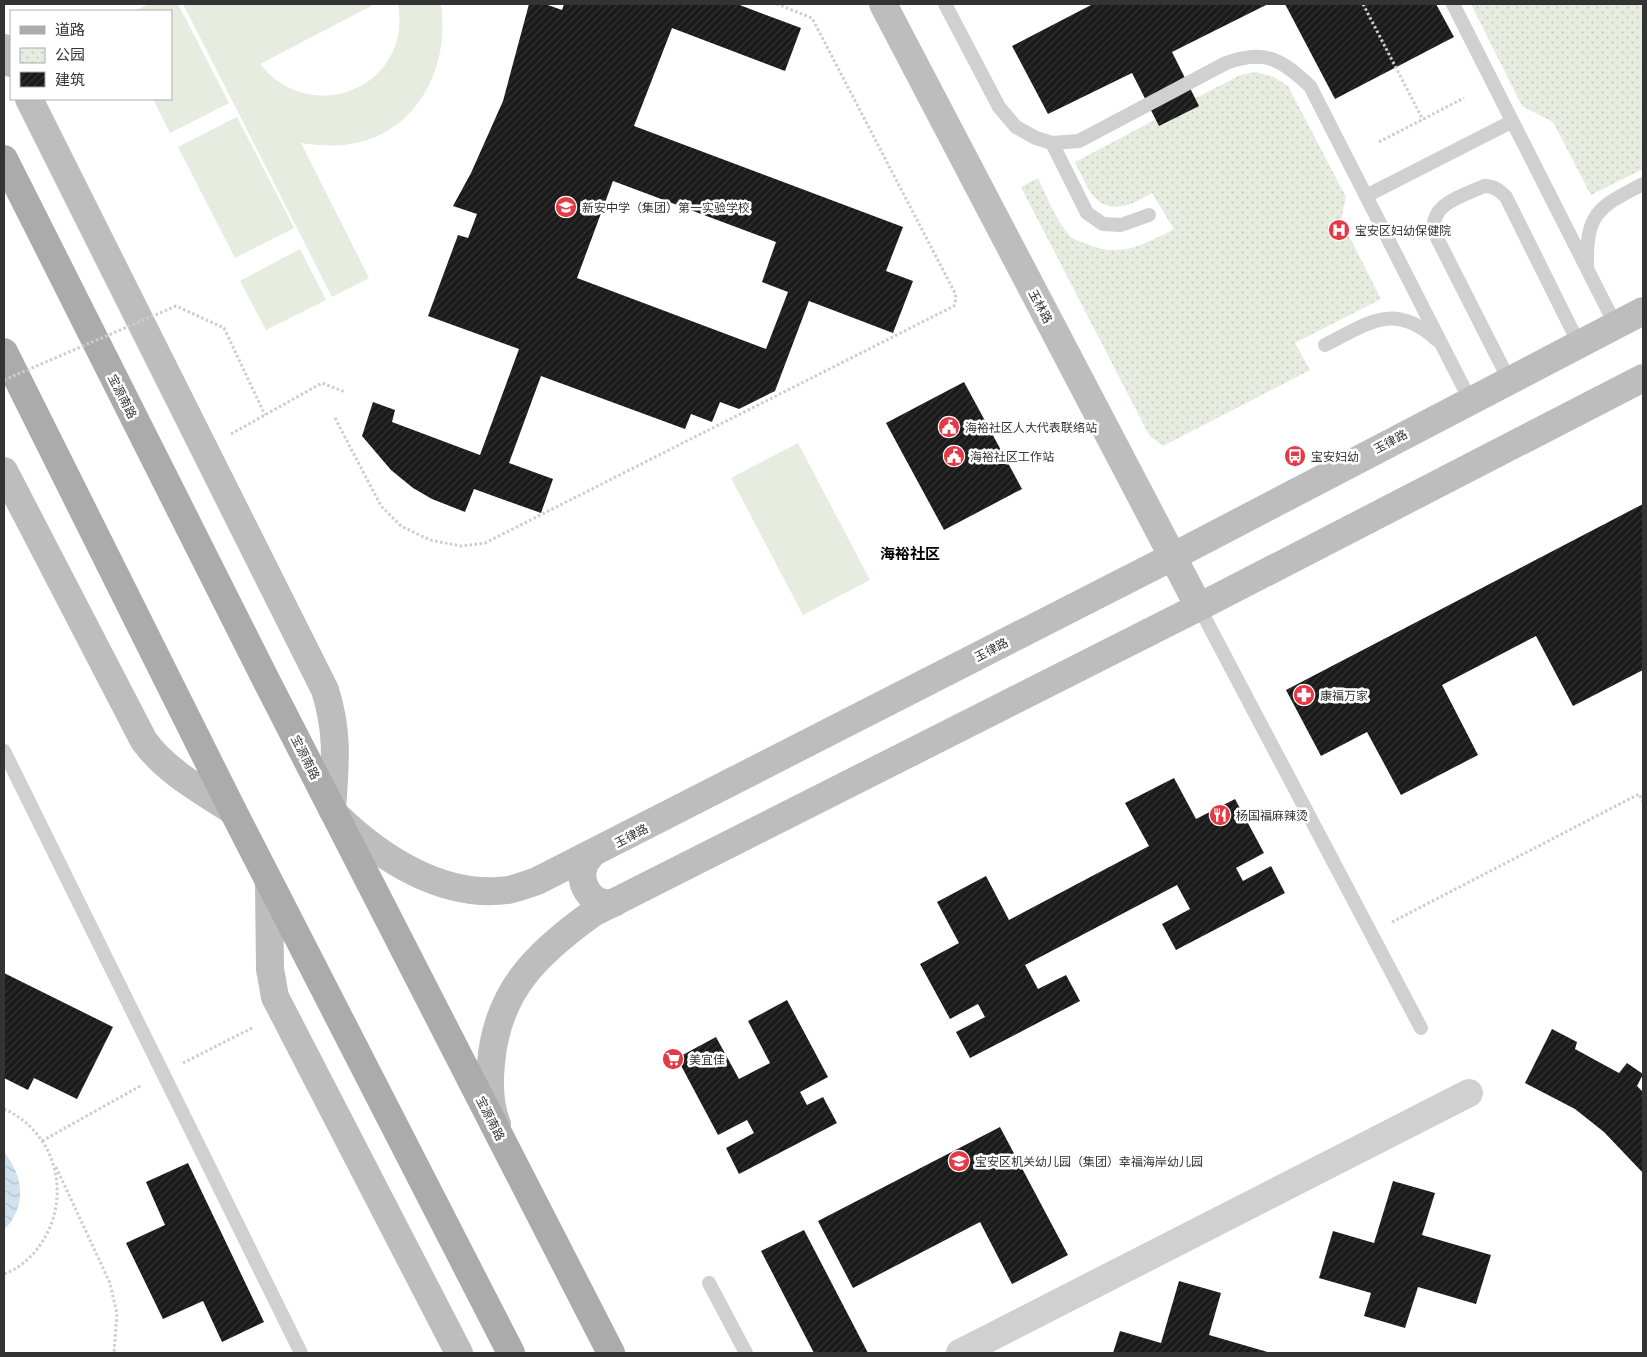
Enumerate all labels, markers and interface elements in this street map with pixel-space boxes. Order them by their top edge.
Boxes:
legend [10,10,172,100]
text: 道路 [55,20,85,38]
text: 公园 [55,45,85,63]
text: 建筑 [55,70,85,88]
school or university icon: 新安中学（集团）第一实验学校 [554,195,578,219]
place label: 新安中学（集团）第一实验学校 [582,200,750,214]
hospital icon: 宝安区妇幼保健院 [1327,218,1351,242]
place label: 宝安区妇幼保健院 [1355,223,1451,237]
street label: 玉林路 [1026,287,1056,325]
street label: 宝源南路 [106,371,140,421]
public building icon: 海裕社区人大代表联络站 [937,415,961,439]
place label: 海裕社区人大代表联络站 [965,420,1097,434]
street label: 玉律路 [1371,426,1409,456]
public building icon: 海裕社区工作站 [942,444,966,468]
bus stop icon: 宝安妇幼 [1283,444,1307,468]
place label: 海裕社区工作站 [970,449,1054,463]
place label: 宝安妇幼 [1311,449,1359,463]
district label: 海裕社区 [880,544,940,562]
street label: 玉律路 [972,635,1010,663]
pharmacy icon: 康福万家 [1292,683,1316,707]
place label: 康福万家 [1320,688,1368,702]
street label: 宝源南路 [289,732,323,782]
restaurant icon: 杨国福麻辣烫 [1208,803,1232,827]
place label: 杨国福麻辣烫 [1236,808,1308,822]
street label: 玉律路 [612,821,650,849]
supermarket icon: 美宜佳 [661,1047,685,1071]
place label: 美宜佳 [689,1052,725,1066]
street label: 宝源南路 [474,1093,508,1143]
school or university icon: 宝安区机关幼儿园（集团）幸福海岸幼儿园 [947,1149,971,1173]
place label: 宝安区机关幼儿园（集团）幸福海岸幼儿园 [975,1154,1203,1168]

